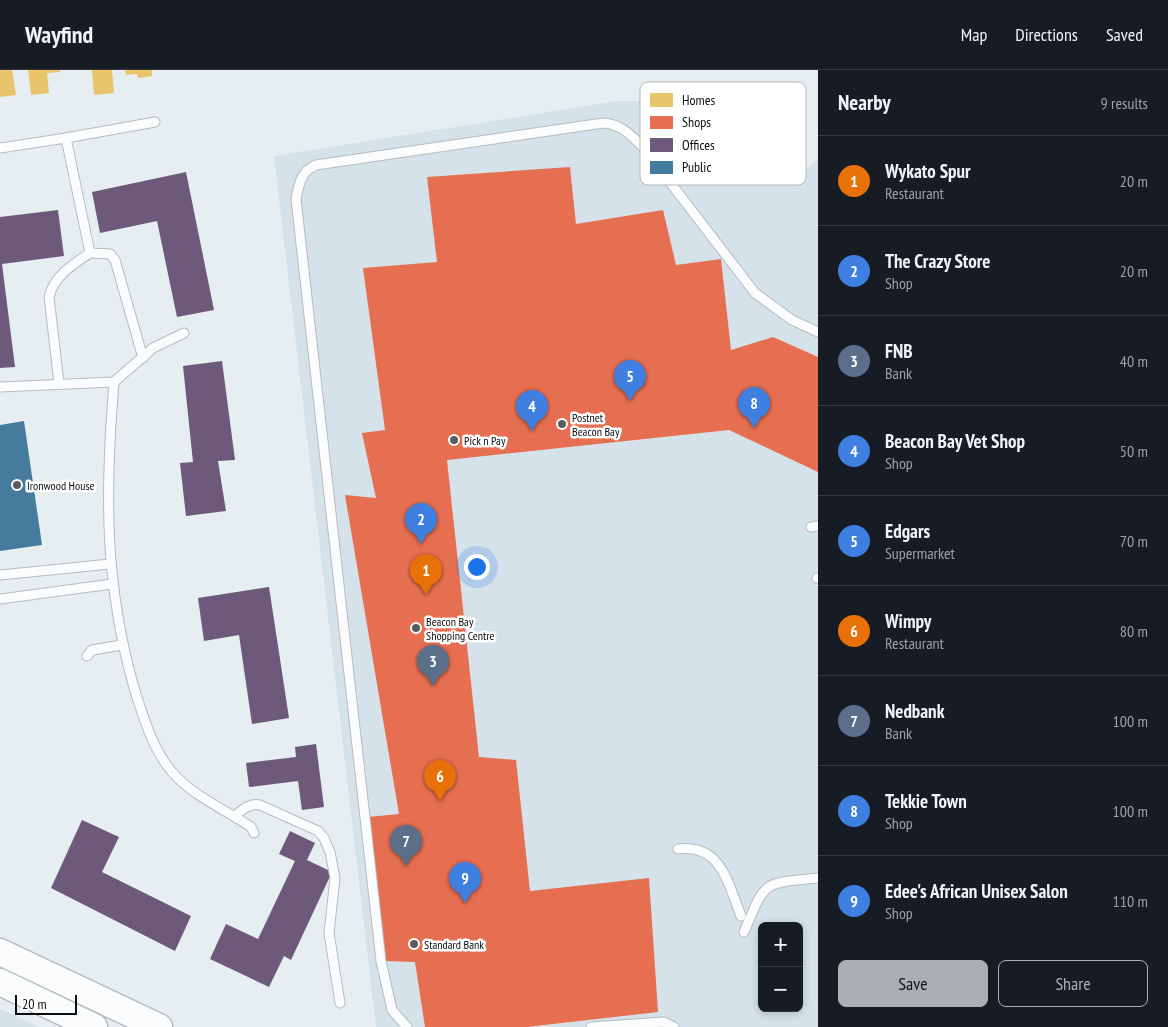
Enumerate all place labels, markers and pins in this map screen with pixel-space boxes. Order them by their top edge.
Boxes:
pin: 5 [614,360,646,401]
pin: 8 [738,387,770,428]
pin: 4 [516,390,548,431]
place label: Postnet Beacon Bay [572,410,620,439]
marker: Postnet Beacon Bay [556,418,568,430]
place label: Pick n Pay [464,433,506,448]
marker: Pick n Pay [448,434,460,446]
place label: Ironwood House [27,478,94,493]
marker: Ironwood House [11,479,23,491]
pin: 2 [405,503,437,544]
pin: 1 [410,554,442,595]
place label: Beacon Bay Shopping Centre [426,614,495,643]
marker: Beacon Bay Shopping Centre [410,622,422,634]
pin: 3 [417,645,449,686]
pin: 6 [424,760,456,801]
pin: 7 [390,825,422,866]
pin: 9 [449,862,481,903]
place label: Standard Bank [424,937,484,952]
marker: Standard Bank [408,938,420,950]

